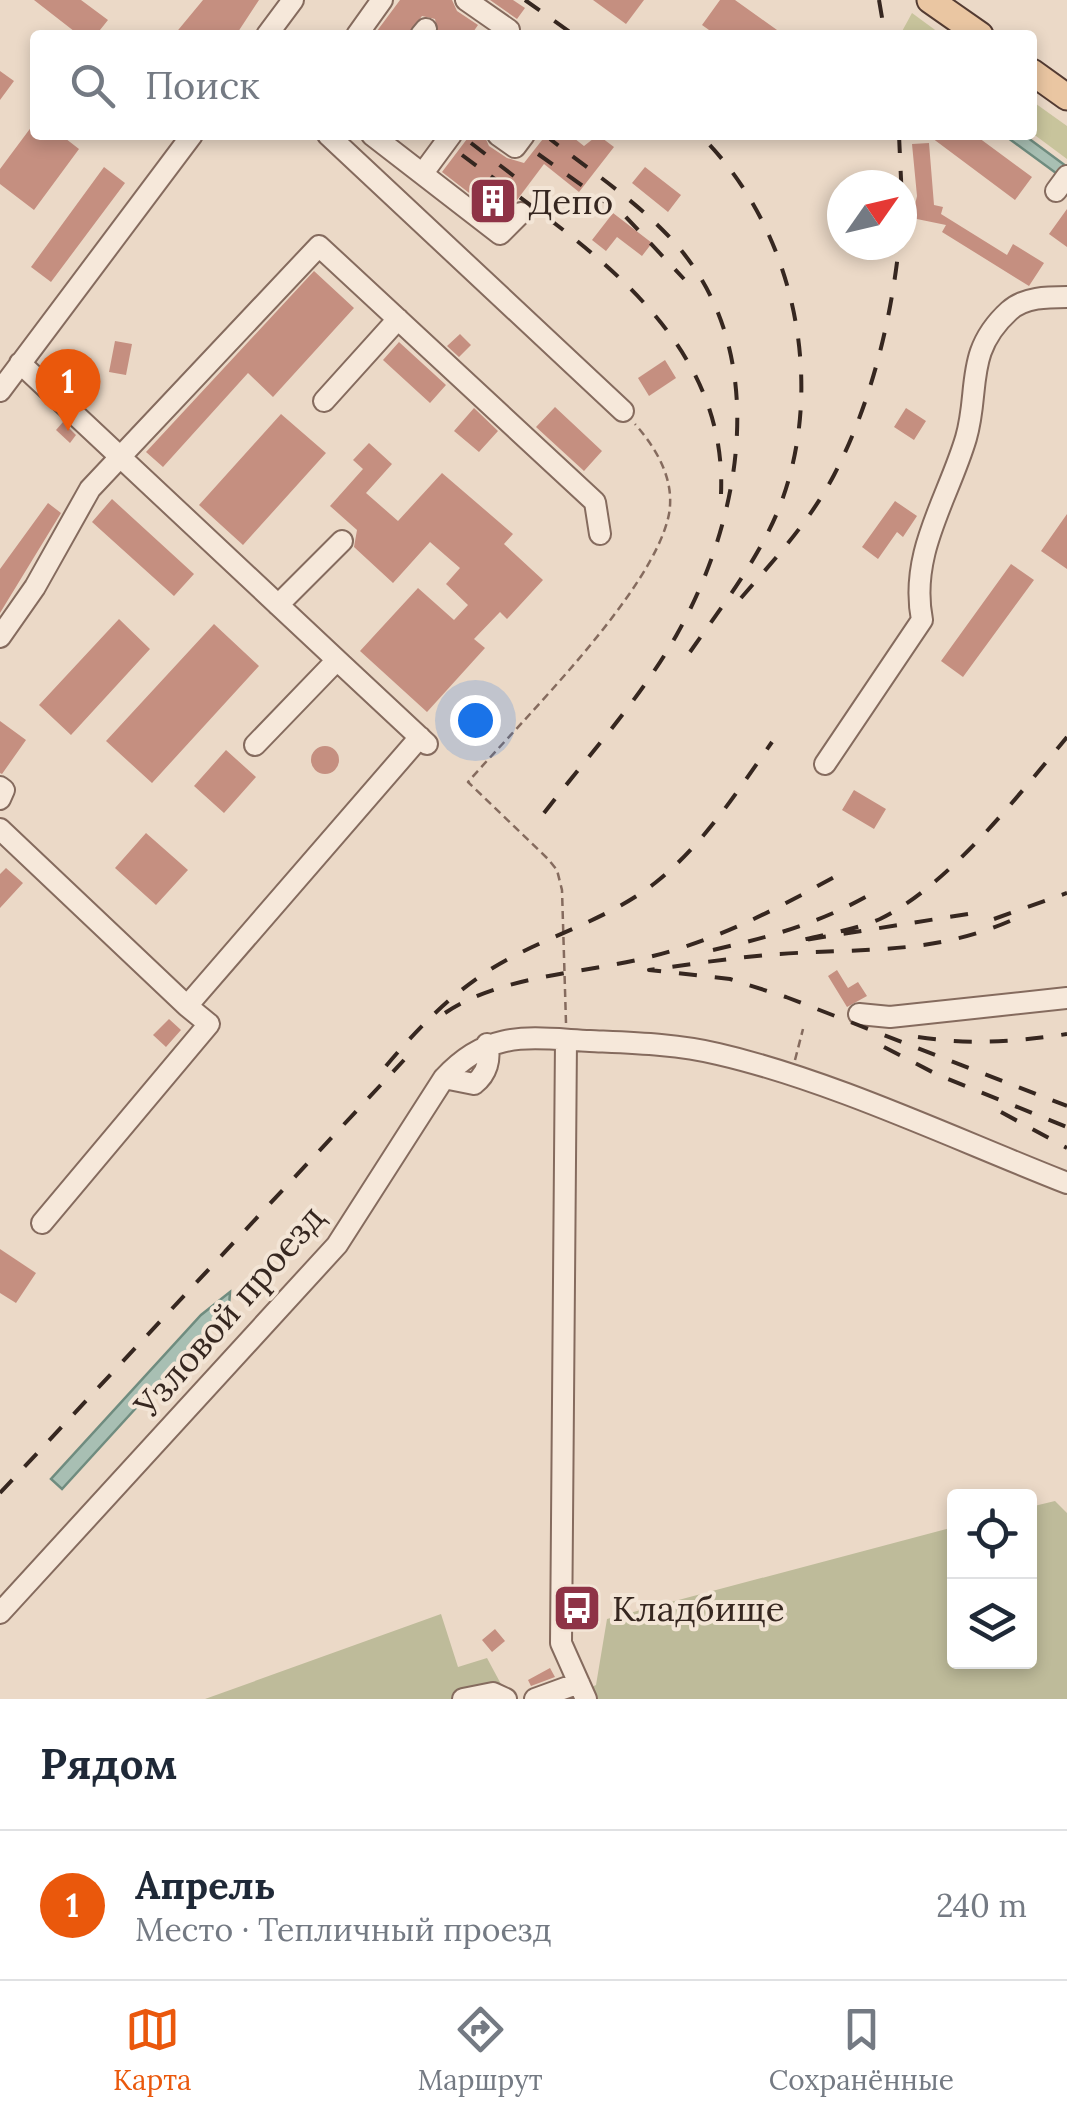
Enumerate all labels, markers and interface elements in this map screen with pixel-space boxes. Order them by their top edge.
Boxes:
search box [30,30,1037,140]
icon: search [65,58,120,113]
text: Поиск [145,61,260,109]
north arrow [827,170,917,260]
building icon: Депо [467,175,519,227]
place label: Депо [528,179,613,224]
pin: 1 [36,348,100,431]
your location [450,695,501,746]
street label: Узловой проезд [124,1195,334,1427]
map controls [947,1489,1037,1669]
button: locate [947,1489,1037,1579]
button: layers [947,1579,1037,1669]
bus stop icon: Кладбище [551,1582,603,1634]
place label: Кладбище [612,1586,785,1631]
text: Рядом [40,1737,177,1791]
text: Апрель [135,1861,276,1909]
text: 1 [66,1885,79,1926]
text: 240 m [936,1885,1027,1926]
text: Место · Тепличный проезд [135,1909,551,1950]
tab: Карта [113,2002,192,2098]
tab: Маршрут [417,2002,543,2098]
tab: Сохранённые [769,2002,954,2098]

